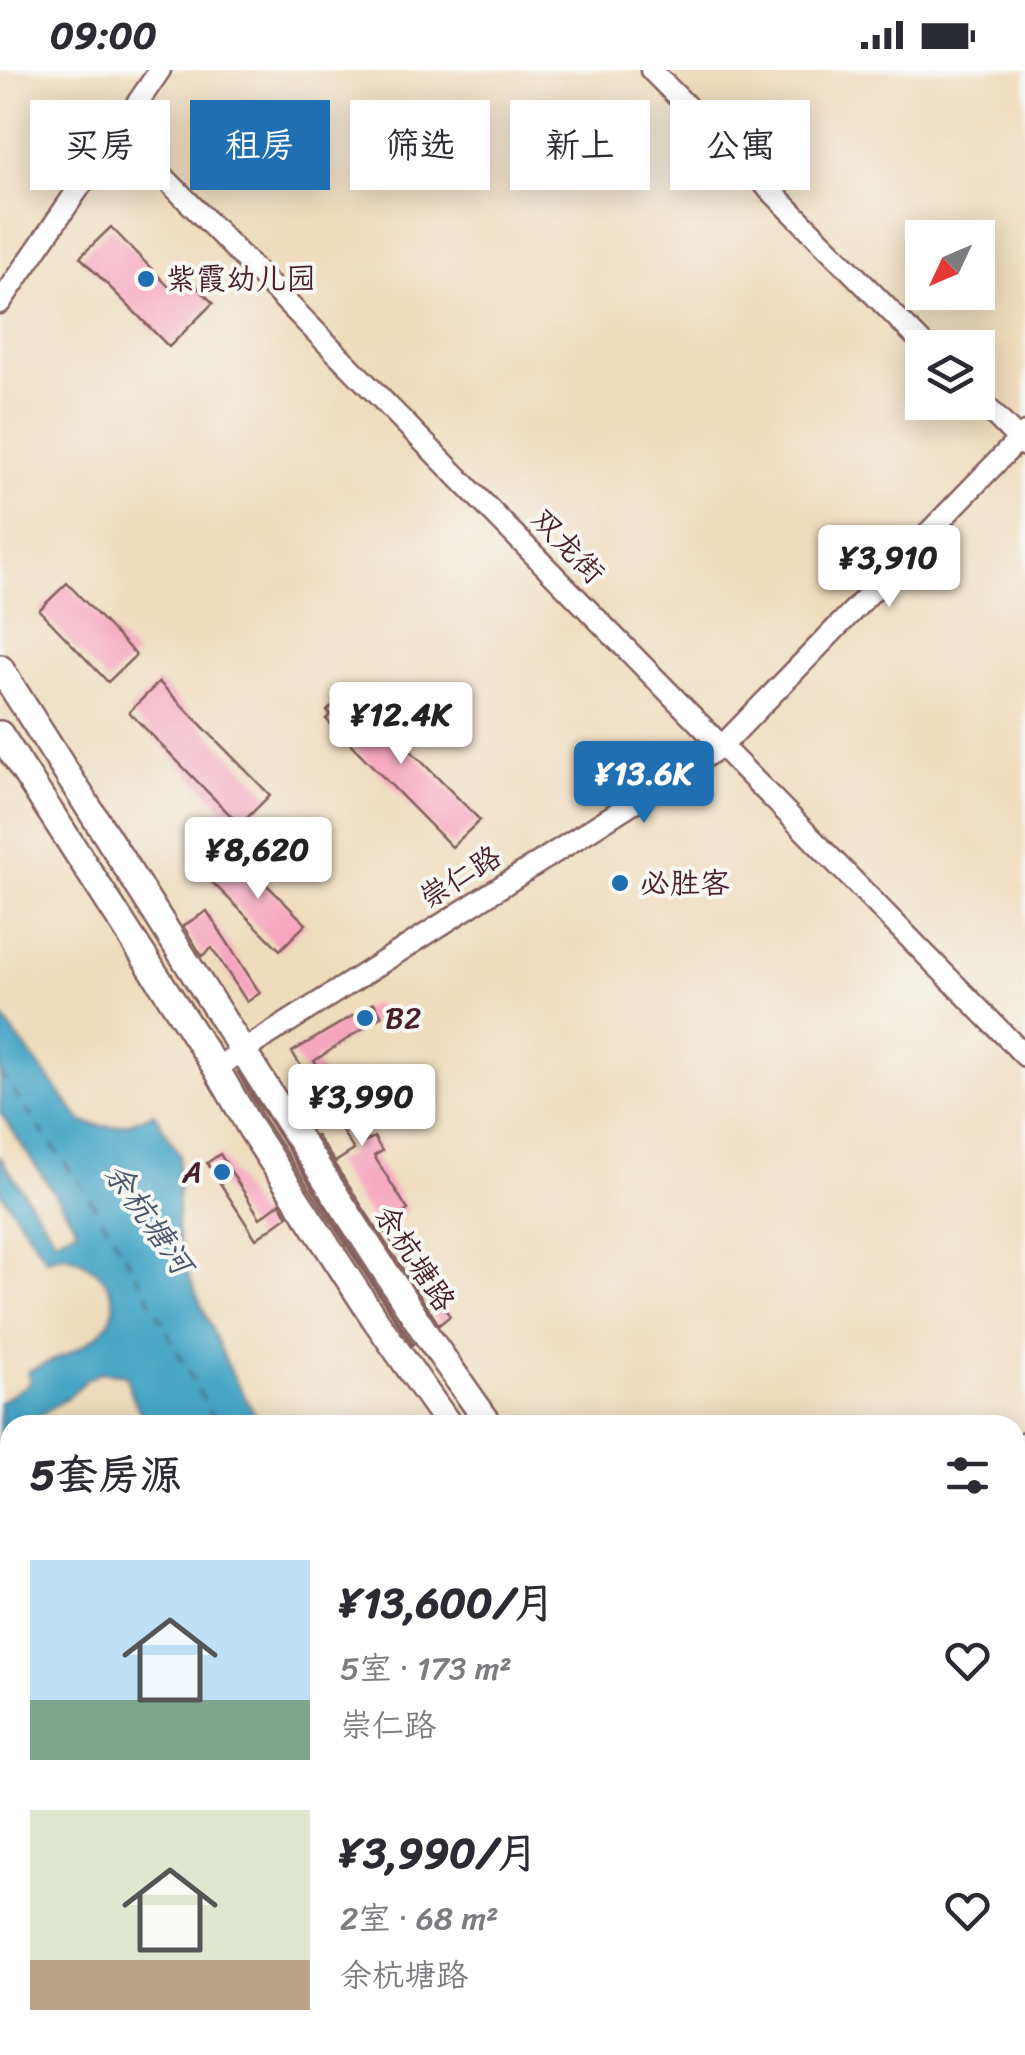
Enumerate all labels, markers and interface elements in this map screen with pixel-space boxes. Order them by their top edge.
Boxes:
text: 09:00 [50,2,157,69]
chip: 买房 [30,100,170,190]
chip: 租房 [190,100,330,190]
chip: 筛选 [350,100,490,190]
chip: 新上 [510,100,650,190]
chip: 公寓 [670,100,810,190]
north arrow [905,220,995,310]
map controls [905,220,995,420]
place label: 紫霞幼儿园 [166,252,316,306]
marker: 紫霞幼儿园 [135,268,157,290]
button: layers [905,330,995,420]
street label: 双龙街 [517,495,619,597]
pin: ¥3,910 [808,525,970,610]
text: ¥3,910 [840,529,938,586]
pin: ¥12.4K [320,682,482,767]
text: ¥12.4K [351,686,451,743]
pin: ¥13.6K [563,741,725,826]
text: ¥13.6K [596,745,692,802]
pin: ¥8,620 [177,817,339,902]
text: ¥8,620 [207,821,309,878]
street label: 崇仁路 [408,830,512,924]
place label: 必胜客 [640,856,730,910]
marker: 必胜客 [609,872,631,894]
place label: B2 [385,991,421,1045]
marker: B2 [354,1007,376,1029]
pin: ¥3,990 [281,1064,443,1149]
text: ¥3,990 [310,1068,414,1125]
place label: A [181,1145,202,1199]
water label: 余杭塘河 [89,1150,212,1291]
marker: A [211,1161,233,1183]
street label: 余杭塘路 [360,1193,470,1323]
text: 5套房源 [30,1438,182,1512]
icon: filters [940,1448,995,1503]
text: ¥13,600/月 [340,1566,555,1640]
icon: home [110,1600,230,1720]
icon: heart [940,1633,995,1688]
text: 5室 · 173 m² [340,1640,512,1697]
text: 崇仁路 [340,1697,436,1754]
text: ¥3,990/月 [340,1816,539,1890]
icon: home [110,1850,230,1970]
icon: heart [940,1883,995,1938]
text: 2室 · 68 m² [340,1890,499,1947]
text: 余杭塘路 [340,1947,468,2004]

